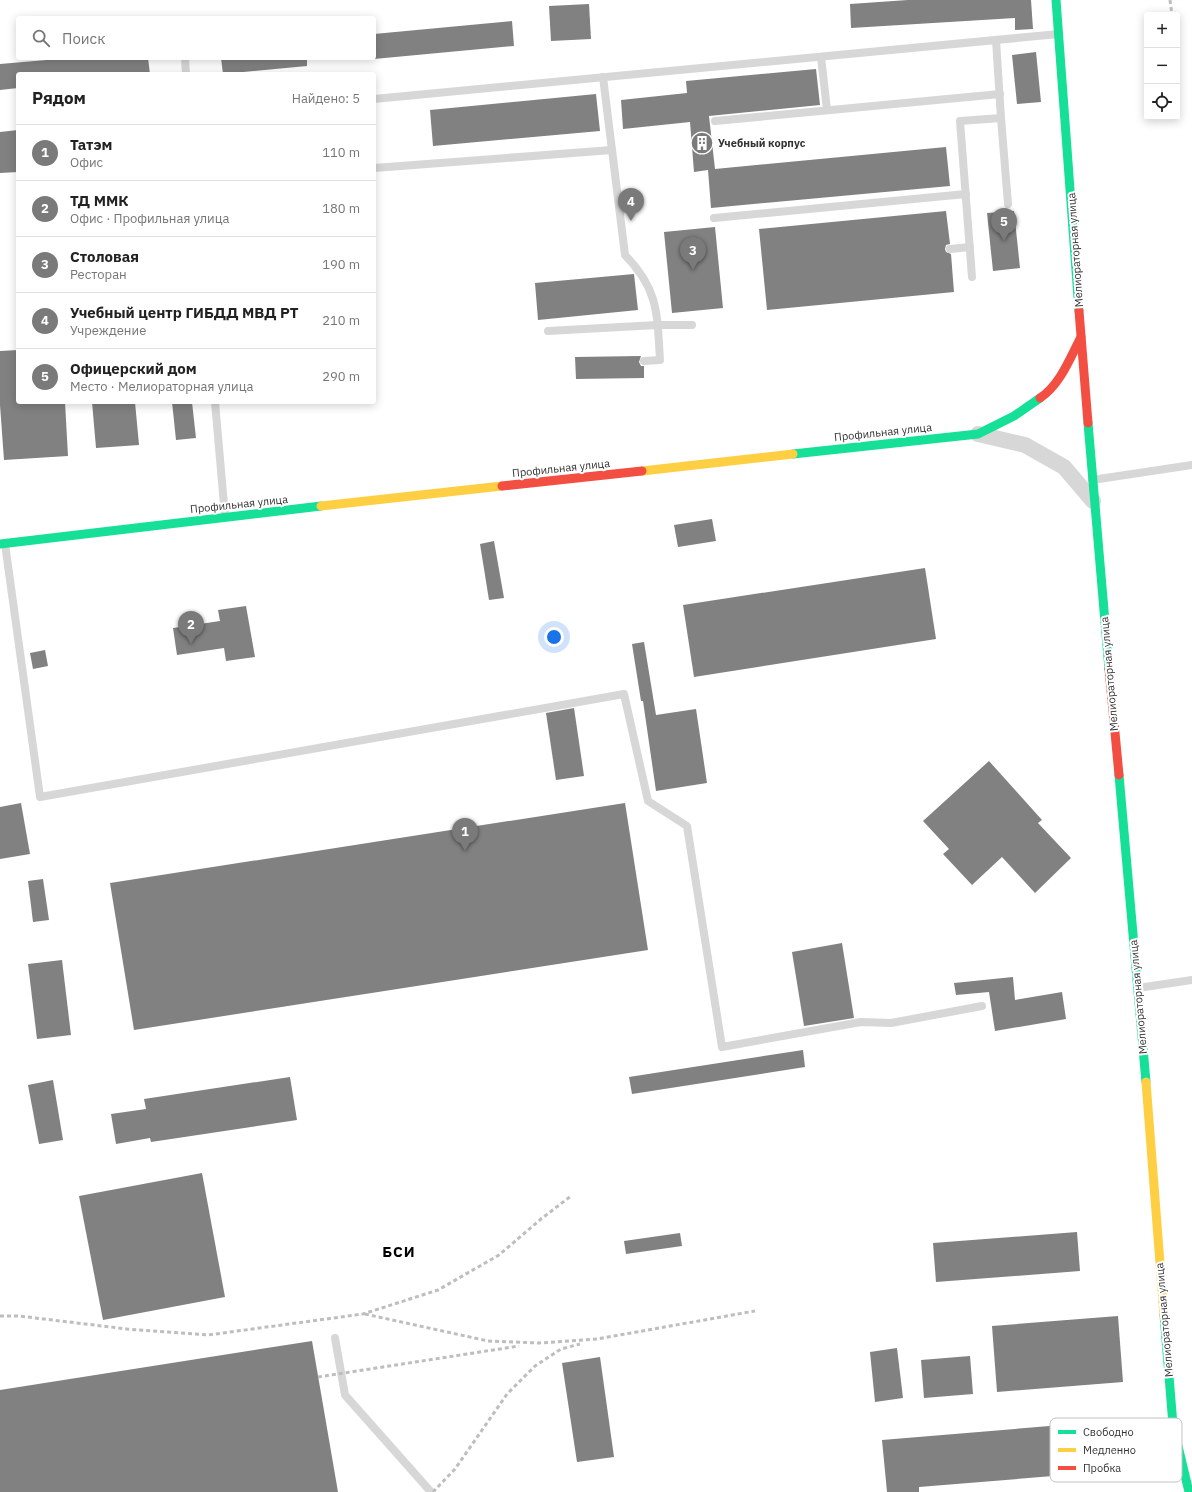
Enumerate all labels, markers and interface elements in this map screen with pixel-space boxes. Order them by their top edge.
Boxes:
map controls [1144,12,1180,120]
button: + [1144,12,1180,48]
search box [16,16,376,60]
icon: search [30,27,52,49]
text: Поиск [62,29,105,48]
button: − [1144,48,1180,84]
button: locate [1144,84,1180,120]
text: Рядом [32,87,86,109]
text: Найдено: 5 [292,90,360,107]
building icon: Учебный корпус [689,130,715,156]
text: Татэм [70,135,112,154]
place label: Учебный корпус [718,136,806,150]
text: 1 [41,144,49,161]
text: 110 m [322,144,360,161]
text: Офис [70,154,103,171]
pin: 4 [618,188,644,221]
text: ТД ММК [70,191,128,210]
street label: Мелиораторная улица [1064,192,1086,308]
text: 2 [41,200,49,217]
text: 180 m [322,200,360,217]
pin: 5 [991,208,1017,241]
text: Офис · Профильная улица [70,210,229,227]
pin: 3 [680,237,706,270]
text: Столовая [70,247,139,266]
text: 3 [41,256,49,273]
text: 190 m [322,256,360,273]
text: Ресторан [70,266,127,283]
text: Учебный центр ГИБДД МВД РТ [70,303,299,322]
text: 4 [41,312,49,329]
text: 210 m [322,312,360,329]
text: Учреждение [70,322,146,339]
text: Офицерский дом [70,359,197,378]
text: 5 [41,368,49,385]
text: 290 m [322,368,360,385]
text: Место · Мелиораторная улица [70,378,254,395]
street label: Профильная улица [833,420,933,444]
street label: Профильная улица [511,456,611,480]
street label: Профильная улица [189,492,289,516]
pin: 2 [178,611,204,644]
street label: Мелиораторная улица [1097,616,1121,732]
your location [544,627,564,647]
pin: 1 [452,818,478,851]
street label: Мелиораторная улица [1126,939,1150,1055]
district label: БСИ [382,1242,416,1261]
street label: Мелиораторная улица [1152,1262,1176,1378]
legend [1050,1418,1182,1482]
text: Свободно [1083,1425,1134,1439]
text: Медленно [1083,1443,1136,1457]
text: Пробка [1083,1461,1121,1475]

